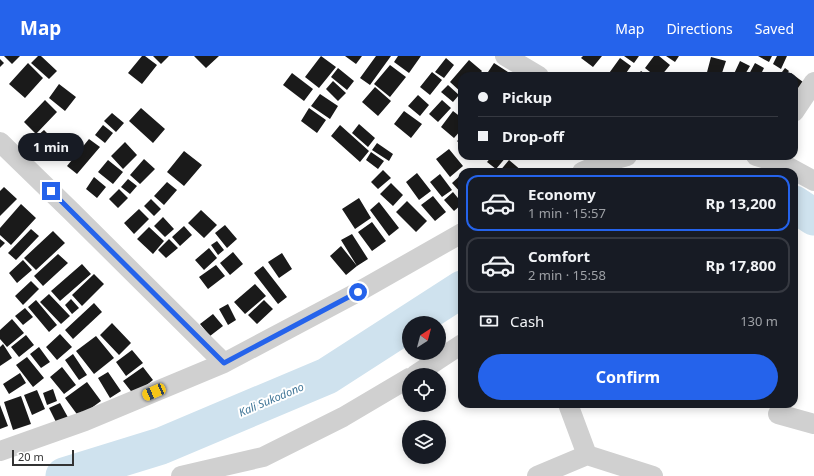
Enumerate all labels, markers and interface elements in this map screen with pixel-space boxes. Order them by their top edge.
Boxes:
text: Map [20,15,61,41]
text: Map [615,19,644,38]
text: Directions [666,19,733,38]
text: Saved [755,19,794,38]
text: Pickup [502,87,552,107]
text: Drop-off [502,126,564,146]
callout: 1 min [18,133,84,161]
text: 1 min [33,138,69,156]
route end [42,182,60,200]
text: Economy [528,184,596,204]
icon: car [480,185,516,221]
text: Rp 13,200 [706,193,776,213]
text: 1 min · 15:57 [528,204,606,222]
text: Comfort [528,246,590,266]
icon: car [480,247,516,283]
text: Rp 17,800 [706,255,776,275]
text: 2 min · 15:58 [528,266,606,284]
route start [349,283,367,301]
icon: cash [478,310,500,332]
text: Cash [510,311,544,331]
text: 130 m [740,312,778,330]
north arrow [402,316,446,360]
map controls [402,316,446,464]
button: Confirm [478,354,778,400]
button: locate [402,368,446,412]
water label: Kali Sukodono [236,379,306,419]
car [141,382,167,402]
button: layers [402,420,446,464]
scale bar [12,448,74,467]
text: 20 m [18,449,44,464]

